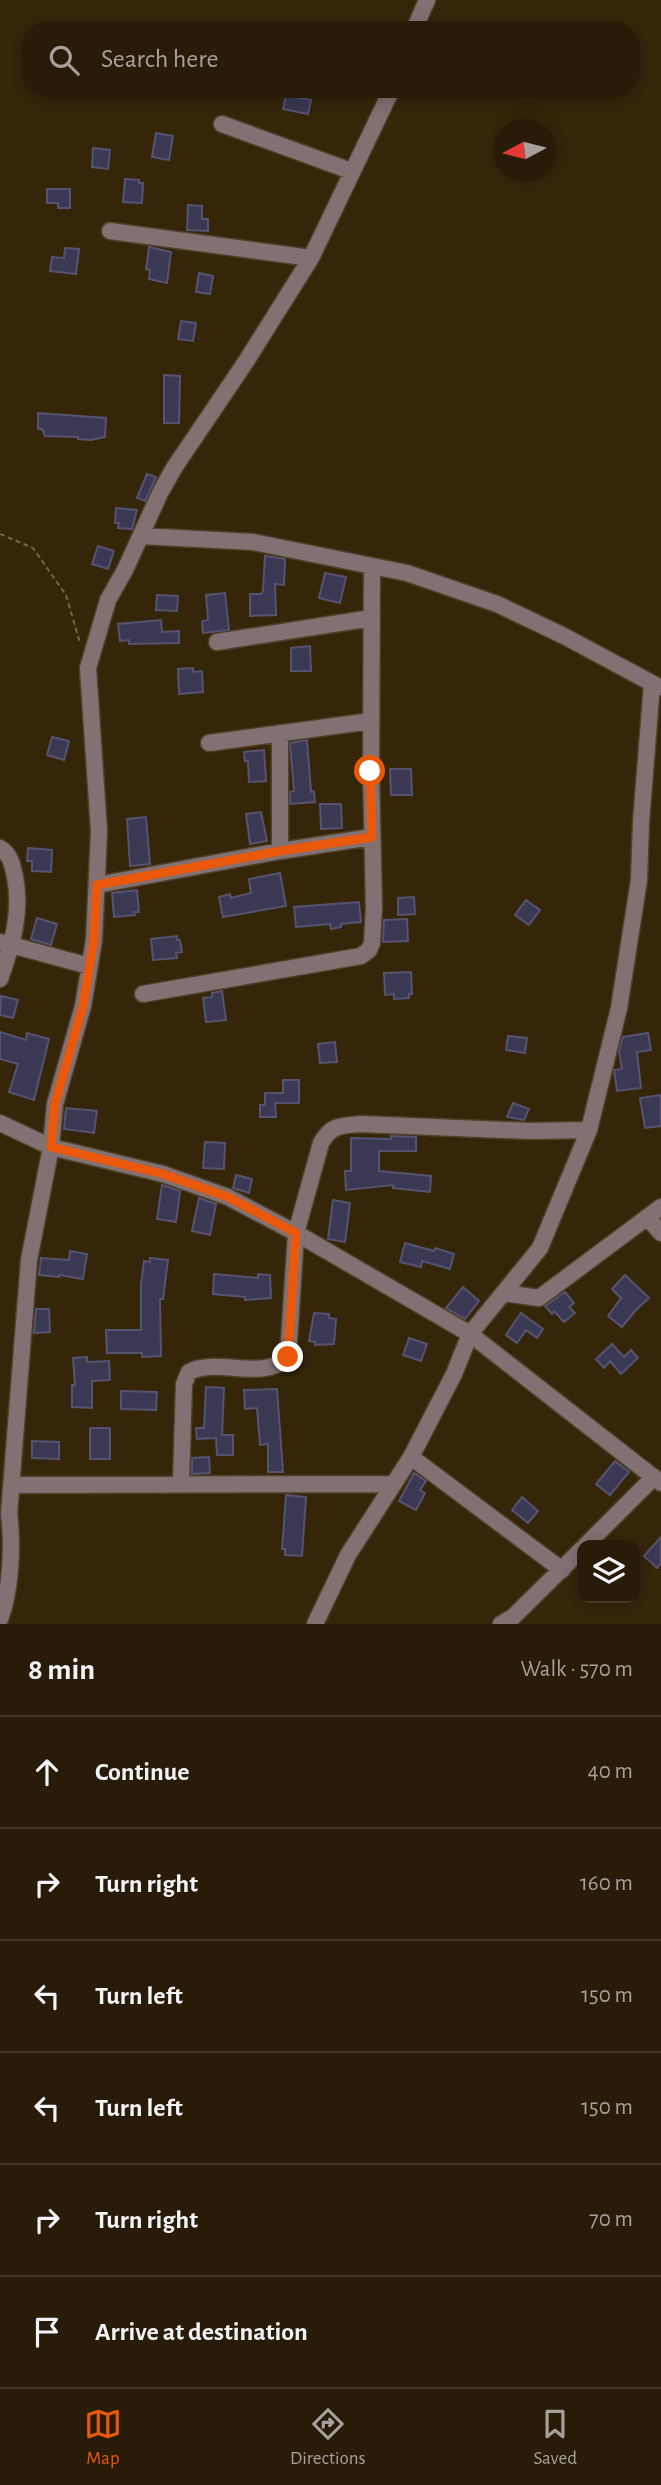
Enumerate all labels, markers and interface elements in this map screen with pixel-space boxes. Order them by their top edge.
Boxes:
search box [21,21,640,98]
icon: search [45,41,83,79]
text: Search here [101,46,219,72]
north arrow [493,119,556,182]
route start [354,755,385,786]
route end [272,1341,303,1372]
map controls [577,1540,640,1603]
button: layers [577,1540,640,1603]
text: 8 min [28,1655,95,1685]
text: Walk · 570 m [521,1658,633,1681]
icon: ahead [28,1753,66,1791]
text: Continue [95,1759,190,1785]
text: 40 m [588,1760,633,1783]
icon: right [28,1865,66,1903]
text: Turn right [95,1871,198,1897]
text: 160 m [580,1872,633,1895]
icon: left [28,1977,66,2015]
text: Turn left [95,1983,183,2009]
text: 150 m [581,1984,633,2007]
icon: left [28,2089,66,2127]
text: Turn left [95,2095,183,2121]
text: 150 m [581,2096,633,2119]
icon: right [28,2201,66,2239]
text: Turn right [95,2207,198,2233]
text: 70 m [589,2208,633,2231]
icon: arrive [28,2313,66,2351]
text: Arrive at destination [95,2319,308,2345]
tab: Map [84,2405,122,2470]
tab: Directions [290,2405,366,2470]
tab: Saved [534,2405,577,2470]

